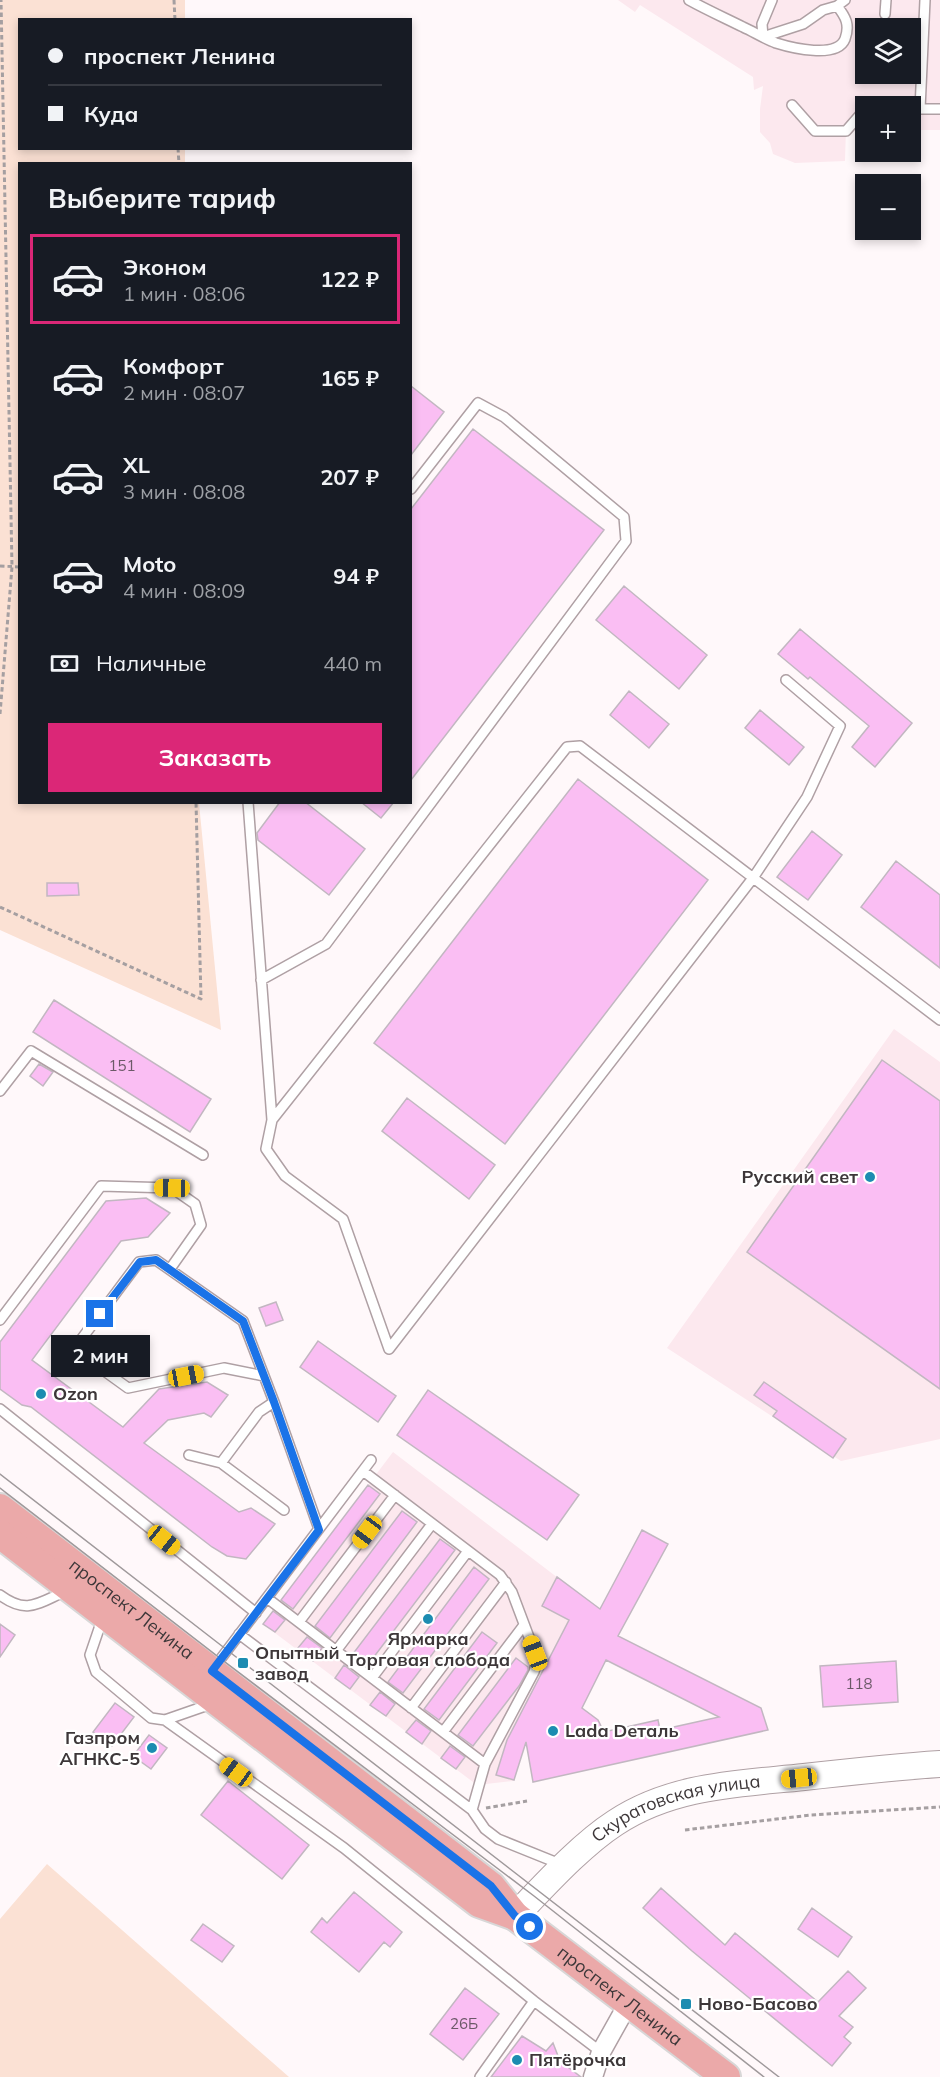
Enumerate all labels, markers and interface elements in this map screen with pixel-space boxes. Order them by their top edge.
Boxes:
map controls [855,18,921,240]
button: layers [855,18,921,84]
text: проспект Ленина [84,42,275,70]
button: + [855,96,921,162]
text: Куда [84,100,138,128]
button: − [855,174,921,240]
text: Выберите тариф [48,181,276,215]
icon: car [51,252,105,306]
text: Эконом [123,253,207,281]
text: 122 ₽ [320,265,379,293]
text: 1 мин · 08:06 [123,281,245,306]
icon: car [51,351,105,405]
text: Комфорт [123,352,224,380]
text: 165 ₽ [320,364,379,392]
text: 2 мин · 08:07 [123,380,245,405]
icon: car [51,450,105,504]
text: XL [123,451,150,479]
text: 207 ₽ [320,463,379,491]
text: 3 мин · 08:08 [123,479,245,504]
icon: car [51,549,105,603]
text: Moto [123,550,176,578]
text: 94 ₽ [333,562,379,590]
text: 4 мин · 08:09 [123,578,245,603]
icon: cash [48,647,81,680]
text: Наличные [96,649,206,677]
text: 440 m [323,651,382,676]
button: Заказать [48,723,382,792]
house number: 151 [108,1056,136,1075]
place label: Русский свет [742,1165,858,1188]
marker: Русский свет [863,1170,877,1184]
car [154,1179,190,1197]
route end [86,1300,113,1327]
callout: 2 мин [51,1335,150,1377]
text: 2 мин [72,1343,129,1368]
car [167,1364,205,1388]
place label: Ozon [53,1382,98,1405]
marker: Ozon [34,1387,48,1401]
car [349,1512,385,1552]
car [144,1522,184,1558]
street label: проспект Ленина [65,1554,199,1664]
marker: Ярмарка Торговая слобода [421,1612,435,1626]
place label: Ярмарка Торговая слобода [346,1627,510,1671]
car [520,1633,550,1673]
place label: Опытный завод [255,1641,340,1685]
marker: Опытный завод [236,1656,250,1670]
house number: 118 [845,1674,873,1693]
place label: Lada Dеталь [565,1719,679,1742]
marker: Lada Dеталь [546,1724,560,1738]
place label: Газпром АГНКС-5 [59,1726,140,1770]
marker: Газпром АГНКС-5 [145,1741,159,1755]
car [216,1754,256,1790]
car [780,1767,818,1789]
street label: Скуратовская улица [586,1769,761,1847]
route start [516,1913,543,1940]
street label: проспект Ленина [553,1941,687,2051]
place label: Ново-Басово [698,1992,818,2015]
marker: Ново-Басово [679,1997,693,2011]
house number: 26Б [450,2014,478,2033]
place label: Пятёрочка [529,2048,626,2071]
marker: Пятёрочка [510,2053,524,2067]

